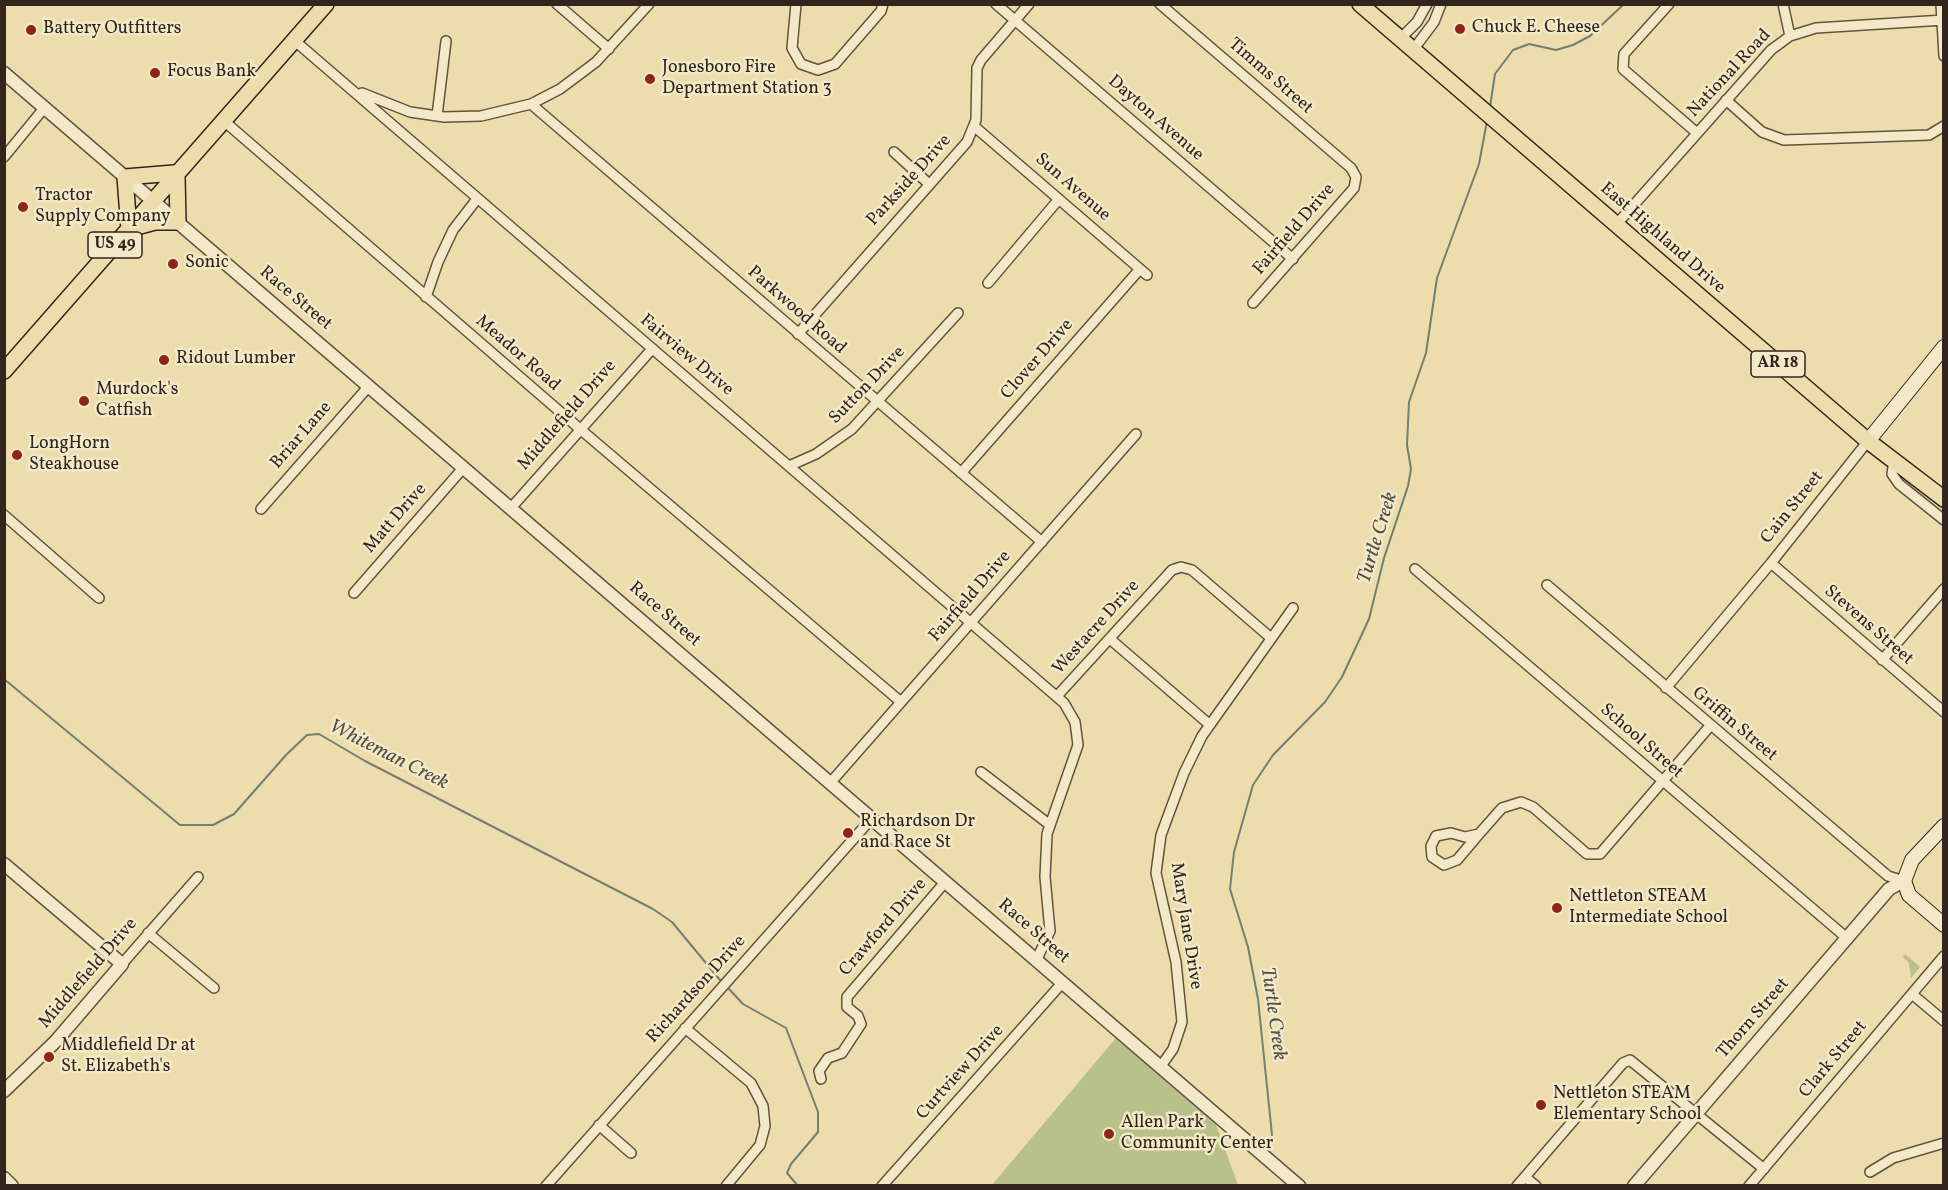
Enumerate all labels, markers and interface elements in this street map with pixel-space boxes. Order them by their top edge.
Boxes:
place label: Chuck E. Cheese [1472,18,1600,40]
place label: Battery Outfitters [43,19,182,41]
marker: Chuck E. Cheese [1453,22,1467,36]
marker: Battery Outfitters [24,23,38,37]
street label: National Road [1684,25,1776,123]
street label: Timms Street [1223,34,1317,120]
place label: Jonesboro Fire Department Station 3 [662,58,832,100]
place label: Focus Bank [167,62,256,84]
marker: Focus Bank [148,66,162,80]
street label: Dayton Avenue [1103,71,1207,167]
marker: Jonesboro Fire Department Station 3 [643,72,657,86]
street label: Parkside Drive [863,131,957,231]
street label: Sun Avenue [1030,149,1114,227]
street label: East Highland Drive [1595,179,1729,299]
street label: Fairfield Drive [1249,180,1341,280]
place label: Tractor Supply Company [35,186,171,228]
marker: Tractor Supply Company [16,200,30,214]
road number: US 49 [88,232,142,258]
place label: Sonic [185,253,229,275]
marker: Sonic [166,257,180,271]
street label: Race Street [254,262,336,336]
street label: Parkwood Road [742,262,850,360]
street label: Fairview Drive [635,310,737,402]
street label: Meador Road [470,311,564,397]
street label: Clover Drive [997,315,1079,405]
street label: Sutton Drive [825,342,911,430]
place label: Ridout Lumber [176,349,296,371]
road number: AR 18 [1751,351,1805,377]
marker: Ridout Lumber [157,353,171,367]
street label: Middlefield Drive [514,356,622,476]
place label: Murdock's Catfish [96,380,178,422]
marker: Murdock's Catfish [77,394,91,408]
street label: Briar Lane [267,398,337,474]
place label: LongHorn Steakhouse [29,434,119,476]
marker: LongHorn Steakhouse [10,448,24,462]
street label: Cain Street [1757,467,1829,549]
street label: Matt Drive [360,480,432,558]
water label: Turtle Creek [1354,490,1404,586]
street label: Fairfield Drive [925,547,1017,647]
street label: Westacre Drive [1049,576,1145,680]
street label: Race Street [623,578,705,652]
street label: Stevens Street [1819,581,1917,671]
street label: Griffin Street [1687,683,1781,767]
street label: School Street [1595,700,1687,784]
water label: Whiteman Creek [324,716,452,796]
place label: Richardson Dr and Race St [860,812,975,854]
marker: Richardson Dr and Race St [841,826,855,840]
street label: Mary Jane Drive [1164,861,1206,991]
street label: Crawford Drive [836,875,932,981]
place label: Nettleton STEAM Intermediate School [1569,887,1728,930]
street label: Race Street [992,895,1074,969]
marker: Nettleton STEAM Intermediate School [1550,901,1564,915]
street label: Middlefield Drive [35,914,143,1034]
street label: Richardson Drive [643,931,751,1049]
water label: Turtle Creek [1254,966,1290,1062]
street label: Thorn Street [1713,974,1795,1064]
street label: Clark Street [1795,1017,1873,1103]
street label: Curtview Drive [913,1021,1009,1125]
place label: Middlefield Dr at St. Elizabeth's [61,1036,196,1078]
marker: Middlefield Dr at St. Elizabeth's [42,1050,56,1064]
place label: Nettleton STEAM Elementary School [1553,1084,1702,1126]
marker: Nettleton STEAM Elementary School [1534,1098,1548,1112]
place label: Allen Park Community Center [1121,1113,1273,1156]
marker: Allen Park Community Center [1102,1127,1116,1141]

